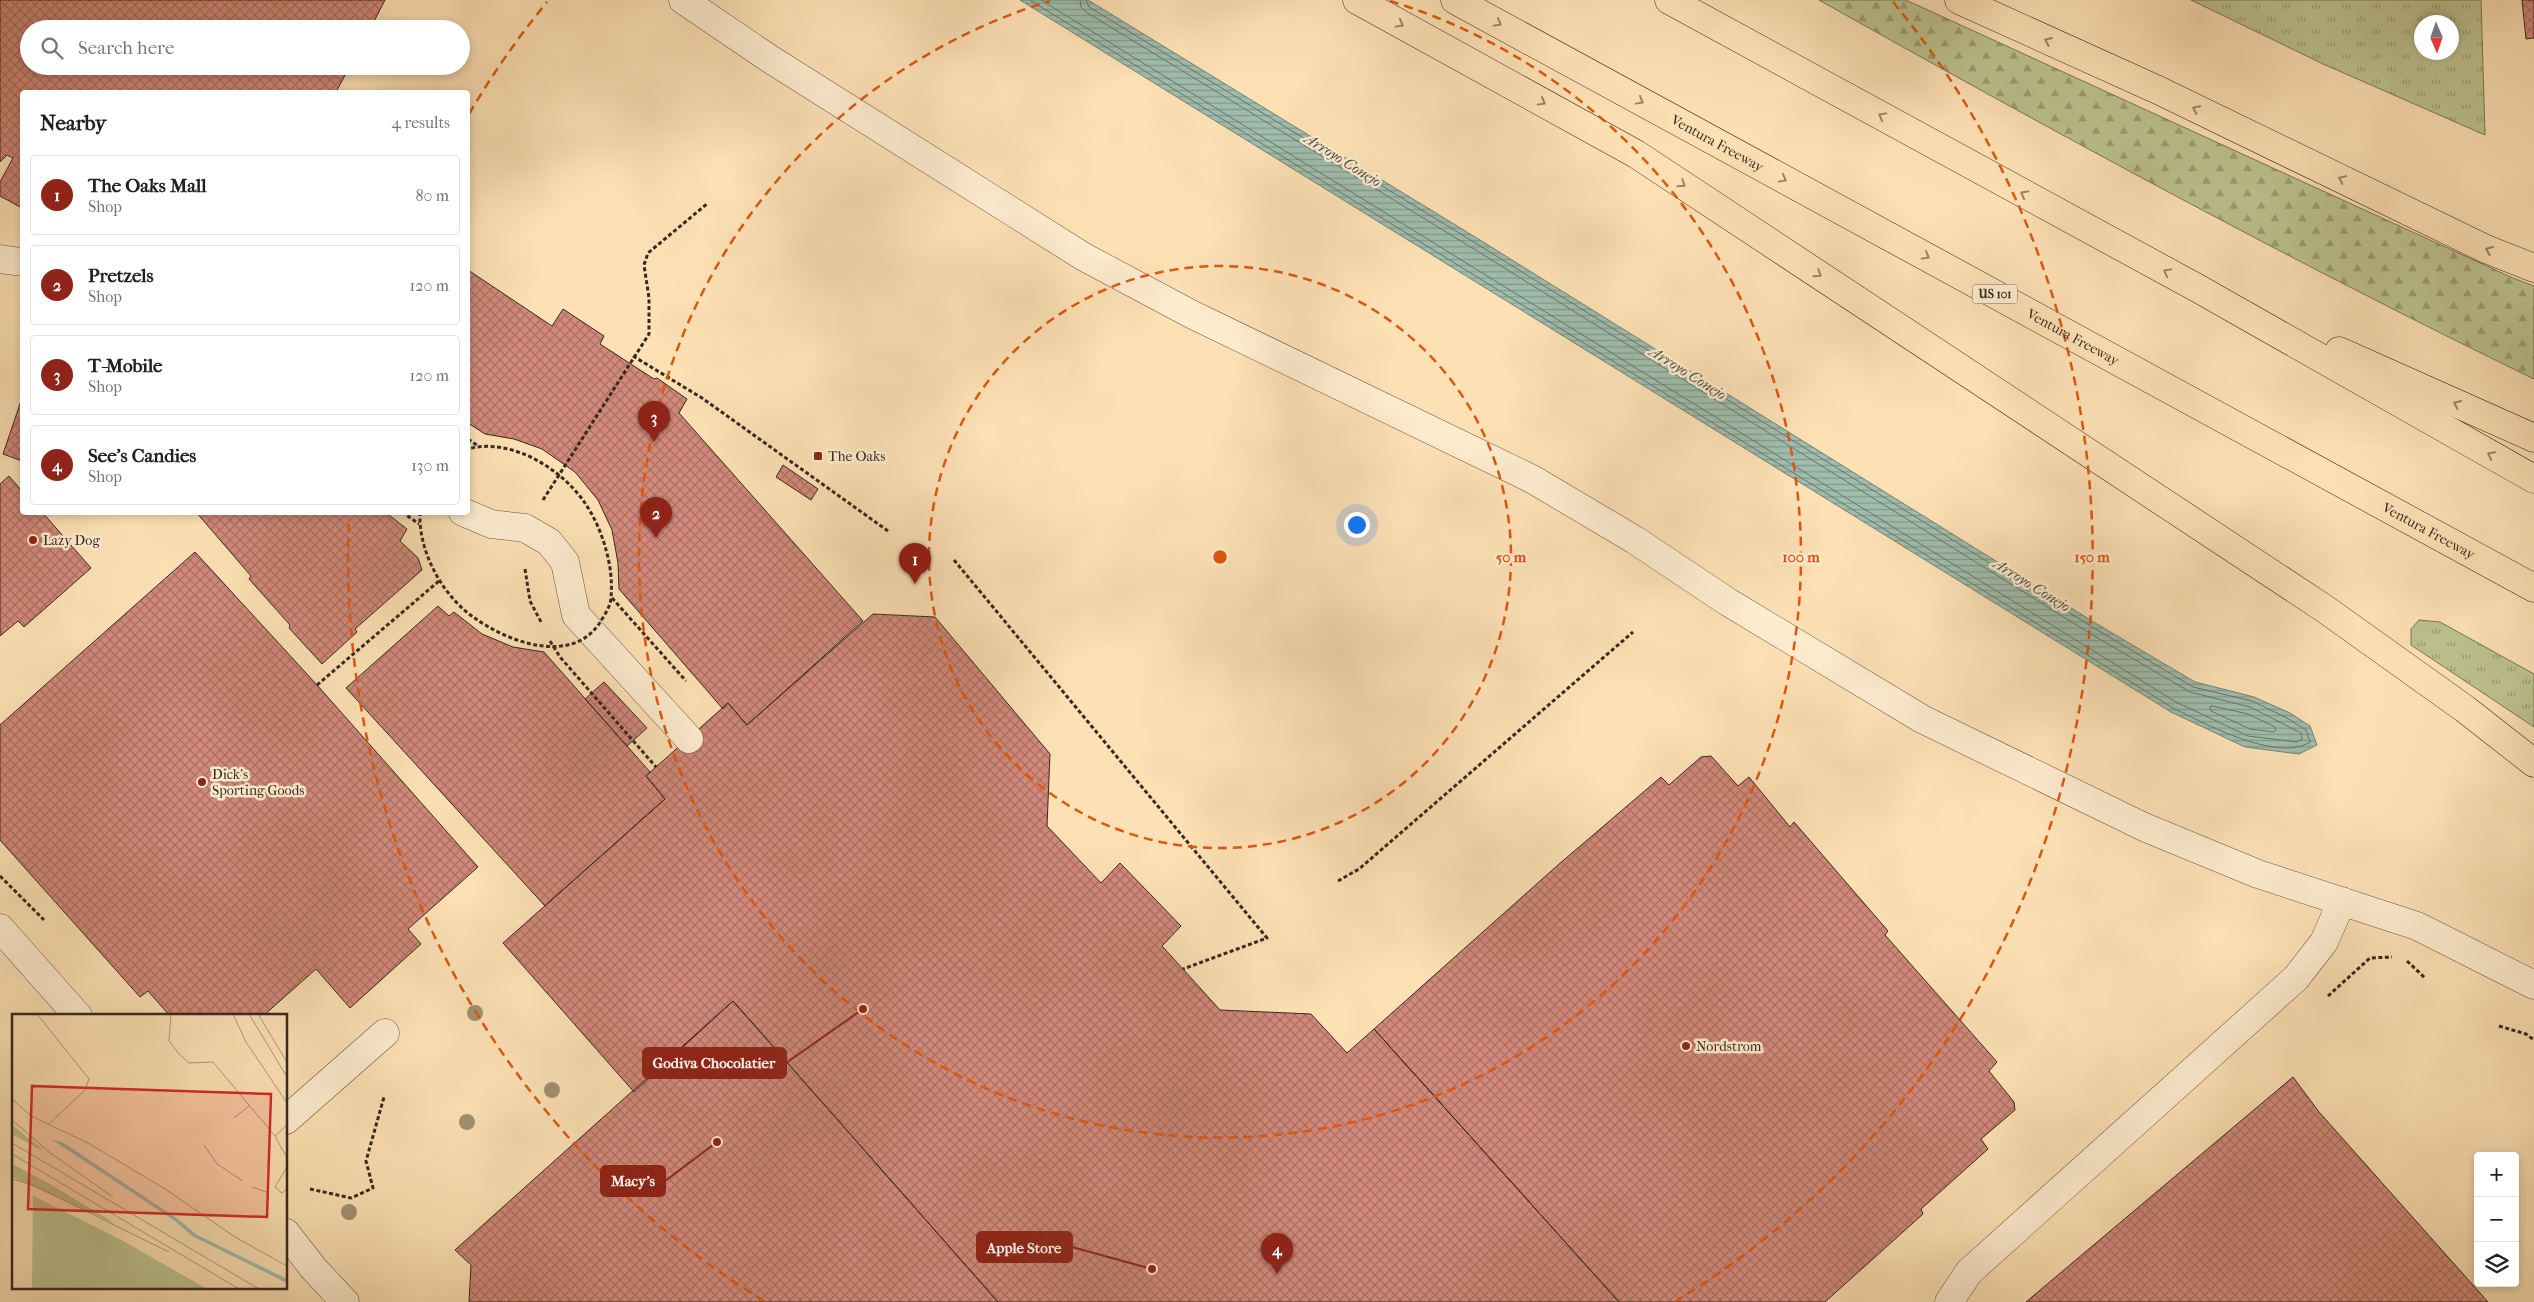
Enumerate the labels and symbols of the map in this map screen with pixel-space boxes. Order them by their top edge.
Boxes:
north arrow [2414,15,2459,60]
one-way arrow [1395,17,1404,27]
one-way arrow [1492,17,1501,27]
one-way arrow [2044,36,2053,47]
one-way arrow [1635,95,1644,105]
one-way arrow [1537,96,1546,106]
one-way arrow [2192,104,2201,115]
street label: Ventura Freeway [1667,111,1767,175]
one-way arrow [1878,112,1887,122]
water label: Arroyo Conejo [1300,128,1385,191]
one-way arrow [1778,172,1787,182]
one-way arrow [2338,175,2347,186]
one-way arrow [1677,178,1686,188]
one-way arrow [2021,190,2030,200]
one-way arrow [2485,245,2494,256]
one-way arrow [1920,250,1929,260]
one-way arrow [1812,268,1822,277]
one-way arrow [2163,268,2172,278]
road number: US 101 [1972,284,2018,304]
street label: Ventura Freeway [2023,304,2123,369]
water label: Arroyo Conejo [1645,341,1730,404]
one-way arrow [2453,399,2462,410]
pin: 3 [638,401,670,442]
place label: The Oaks [828,448,885,465]
marker: The Oaks [812,450,824,462]
one-way arrow [2487,452,2496,462]
pin: 2 [640,497,672,538]
street label: Ventura Freeway [2379,498,2478,563]
your location [1344,512,1370,538]
place label: Lazy Dog [43,532,100,549]
marker: Lazy Dog [27,534,39,546]
pin: 1 [899,543,931,584]
centre of rings [1211,548,1229,566]
text: 50 m [1496,548,1527,566]
text: 100 m [1782,548,1820,566]
text: 150 m [2074,548,2110,566]
water label: Arroyo Conejo [1989,553,2074,616]
place label: Dick's Sporting Goods [212,766,305,799]
marker: Dick's Sporting Goods [196,776,208,788]
inset map [12,1014,288,1290]
place label: Nordstrom [1696,1038,1762,1055]
marker: Nordstrom [1680,1040,1692,1052]
callout: Godiva Chocolatier [643,1048,786,1078]
text: Godiva Chocolatier [653,1054,776,1072]
callout: Macy's [601,1166,665,1196]
text: Macy's [610,1172,656,1190]
callout: Apple Store [977,1232,1072,1262]
pin: 4 [1261,1233,1293,1274]
text: Apple Store [986,1239,1062,1257]

